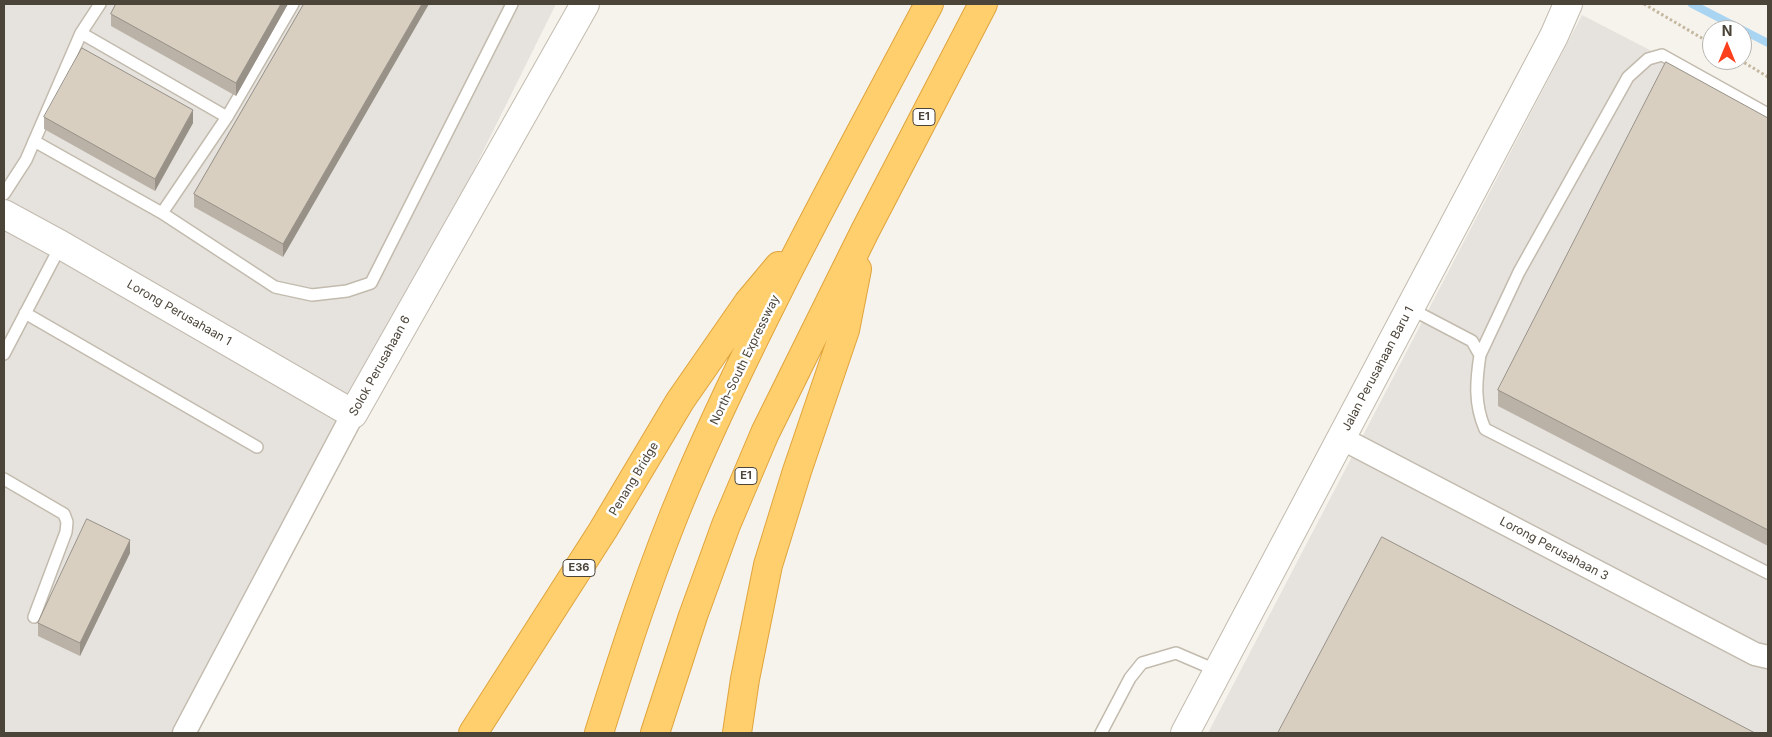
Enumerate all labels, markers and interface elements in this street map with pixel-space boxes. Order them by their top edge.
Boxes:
north arrow [1702,20,1752,70]
text: N [1722,22,1732,39]
road number: E1 [913,108,935,125]
street label: Lorong Perusahaan 1 [124,277,234,349]
street label: North–South Expressway [707,293,783,427]
street label: Jalan Perusahaan Baru 1 [1339,304,1417,434]
street label: Solok Perusahaan 6 [346,313,414,419]
street label: Penang Bridge [606,440,662,518]
road number: E1 [735,468,757,484]
street label: Lorong Perusahaan 3 [1497,514,1611,584]
road number: E36 [563,560,595,576]

